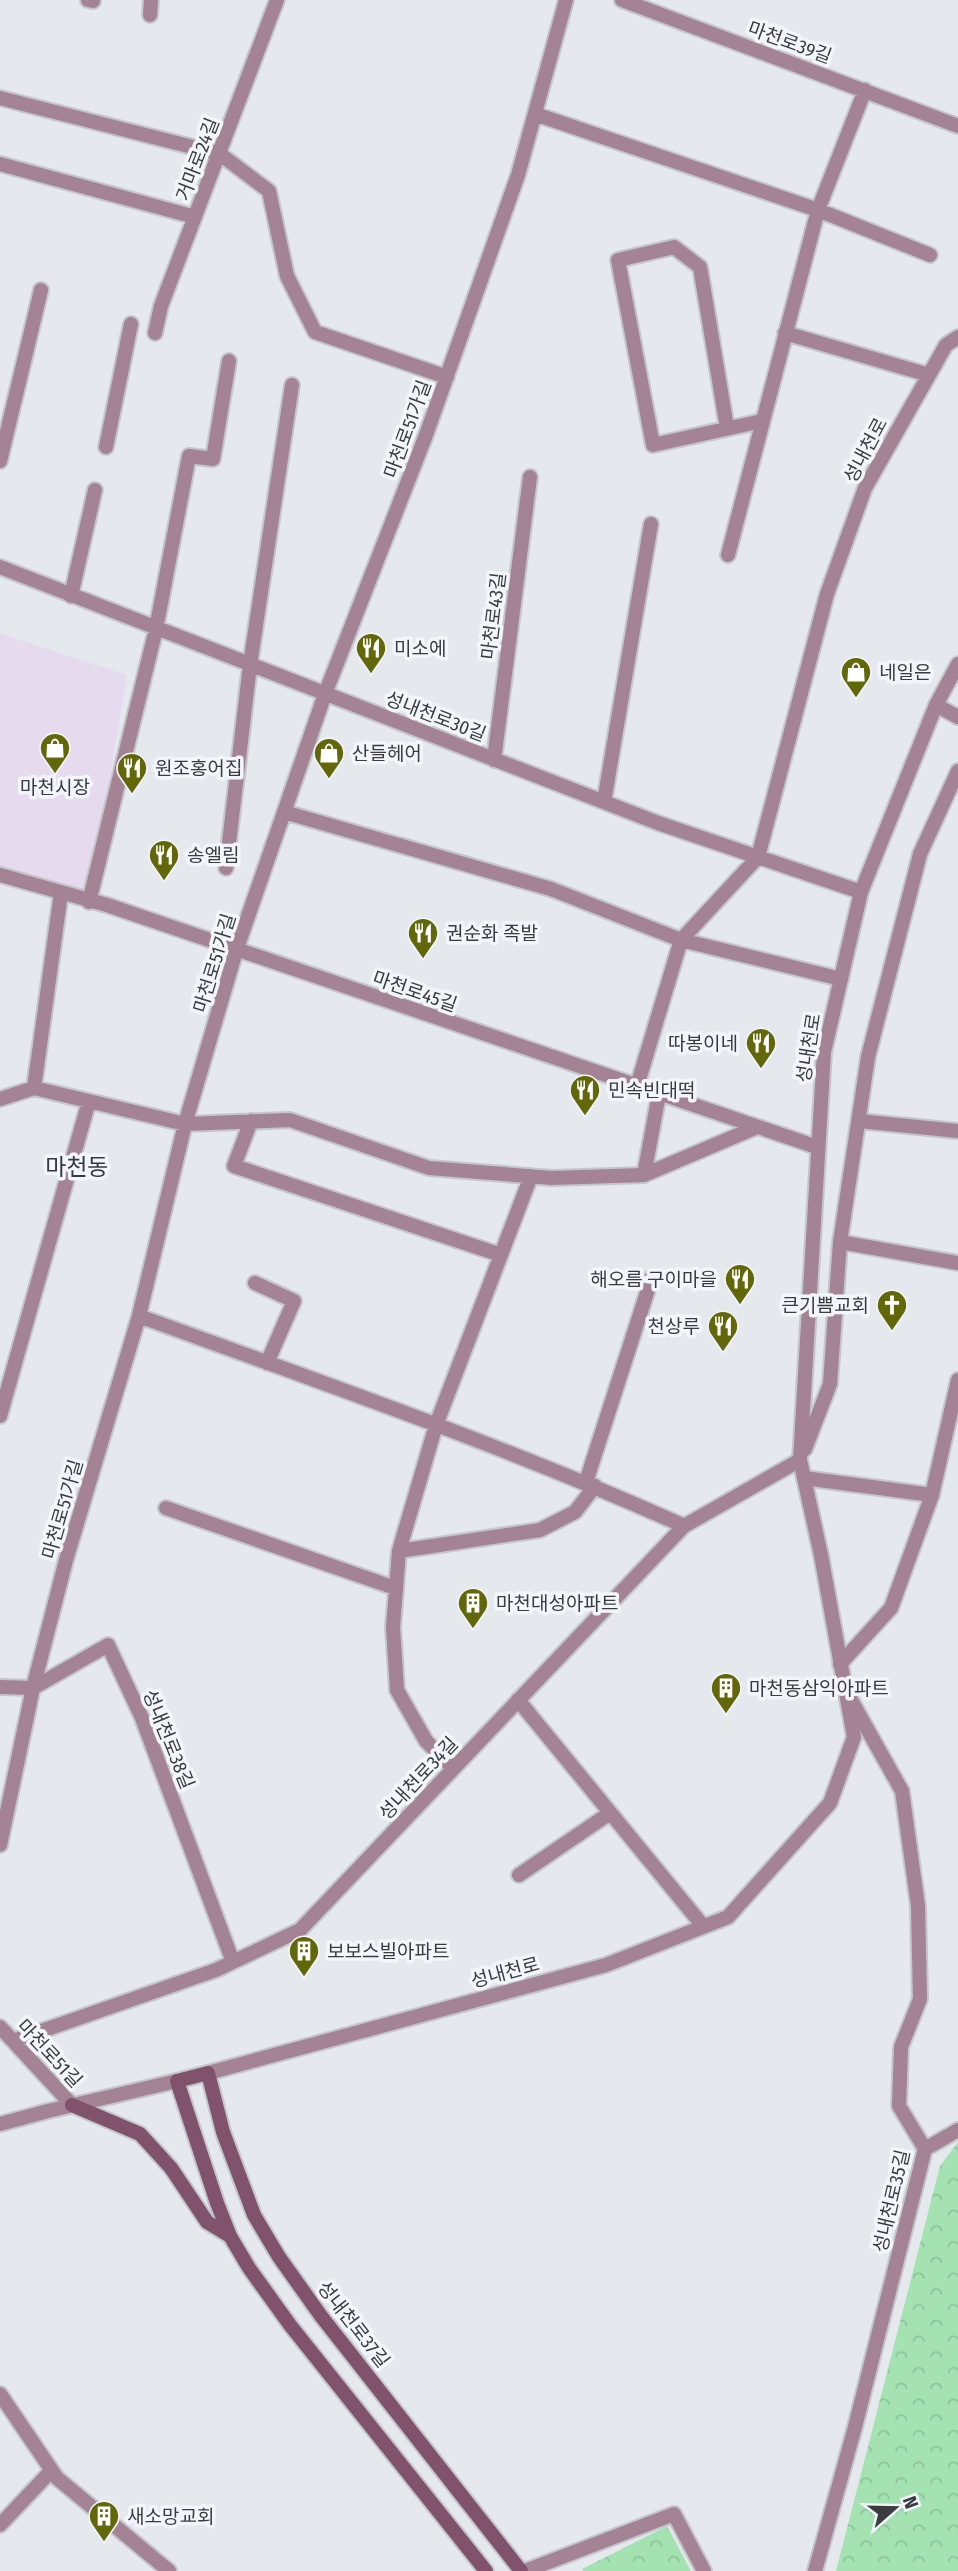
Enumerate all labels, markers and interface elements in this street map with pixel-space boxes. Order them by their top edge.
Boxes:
street label: 마천로39길 [745,17,835,68]
street label: 거마로24길 [171,114,224,204]
street label: 마천로51가길 [379,377,436,481]
street label: 성내천로 [839,414,892,487]
street label: 마천로43길 [477,571,510,661]
restaurant icon: 미소에 [354,631,388,675]
place label: 미소에 [394,637,446,660]
shop icon: 네일은 [839,655,873,699]
place label: 네일은 [879,661,931,684]
street label: 성내천로30길 [382,687,489,746]
shop icon: 마천시장 [38,731,72,775]
shop icon: 산들헤어 [312,736,346,780]
place label: 산들헤어 [352,742,422,765]
restaurant icon: 원조홍어집 [115,751,149,795]
place label: 원조홍어집 [155,757,242,780]
place label: 마천시장 [20,776,90,799]
restaurant icon: 송엘림 [147,838,181,882]
place label: 송엘림 [187,844,239,867]
street label: 마천로51가길 [188,911,240,1016]
restaurant icon: 권순화 족발 [406,916,440,960]
place label: 권순화 족발 [446,922,538,945]
street label: 마천로45길 [370,966,460,1017]
street label: 성내천로 [792,1012,825,1084]
restaurant icon: 따봉이네 [744,1026,778,1070]
place label: 따봉이네 [668,1032,738,1055]
restaurant icon: 민속빈대떡 [568,1073,602,1117]
place label: 민속빈대떡 [608,1079,695,1102]
district label: 마천동 [45,1153,109,1181]
restaurant icon: 해오름 구이마을 [723,1262,757,1306]
place label: 해오름 구이마을 [590,1268,717,1291]
church icon: 큰기쁨교회 [875,1288,909,1332]
place label: 큰기쁨교회 [782,1294,869,1317]
restaurant icon: 천상루 [706,1309,740,1353]
place label: 천상루 [648,1315,700,1338]
street label: 마천로51가길 [37,1457,88,1562]
building icon: 마천대성아파트 [456,1586,490,1630]
place label: 마천대성아파트 [496,1592,618,1615]
building icon: 마천동삼익아파트 [709,1671,743,1715]
place label: 마천동삼익아파트 [749,1677,889,1700]
street label: 성내천로38길 [138,1686,199,1792]
street label: 성내천로34길 [374,1732,463,1825]
building icon: 보보스빌아파트 [287,1934,321,1978]
place label: 보보스빌아파트 [327,1940,449,1963]
street label: 성내천로 [468,1952,542,1993]
street label: 마천로51길 [12,2014,87,2092]
street label: 성내천로35길 [869,2148,914,2255]
street label: 성내천로37길 [313,2276,395,2372]
north arrow [860,2473,930,2543]
text: N [898,2493,923,2512]
building icon: 새소망교회 [87,2499,121,2543]
place label: 새소망교회 [127,2505,214,2528]

